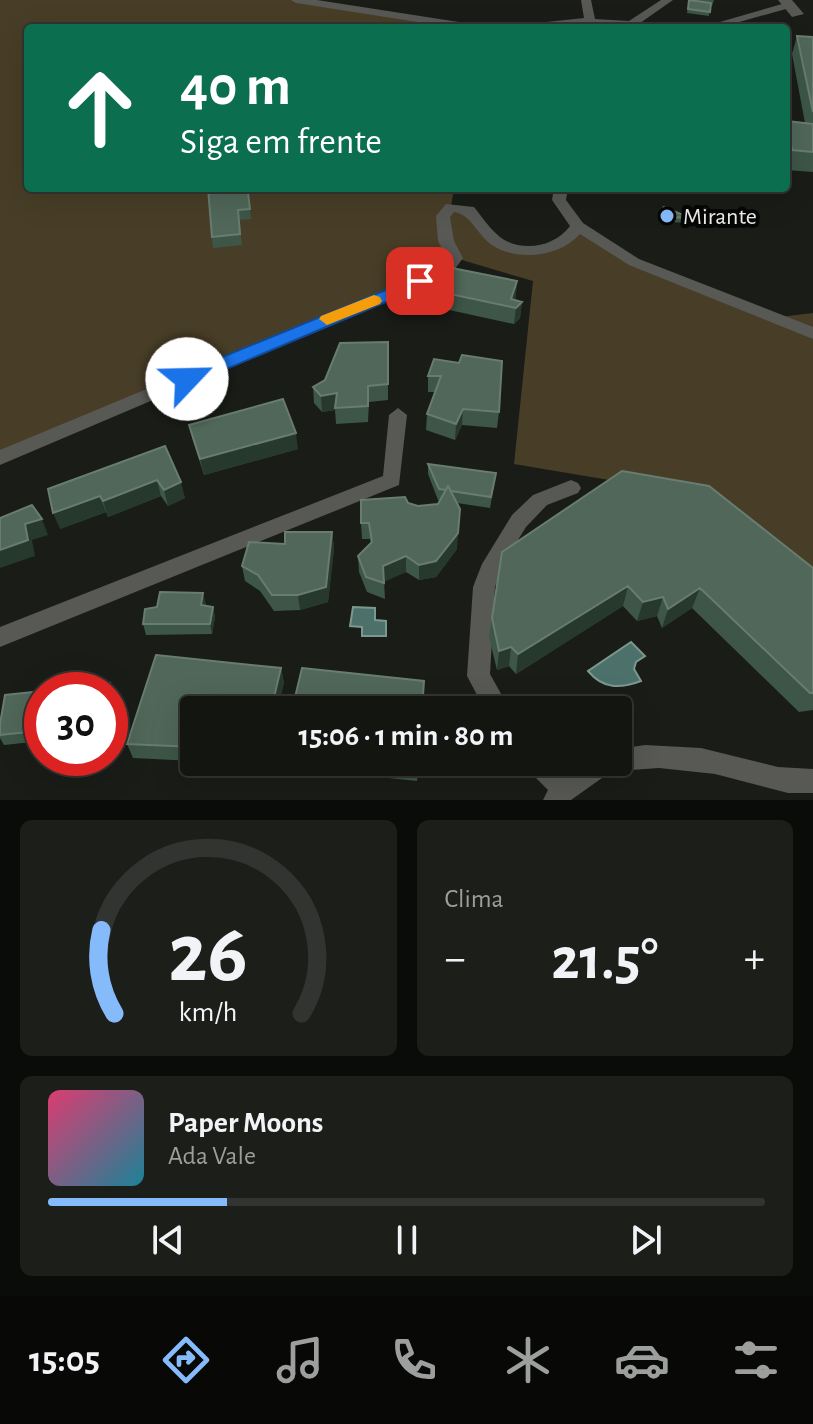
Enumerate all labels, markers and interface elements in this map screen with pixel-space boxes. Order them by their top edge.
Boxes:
icon: ahead [48,56,152,160]
text: 40 m [180,59,291,115]
text: Siga em frente [180,124,382,160]
place label: Mirante [683,205,757,229]
marker: Mirante [658,207,676,225]
pin [386,247,454,315]
icon: arrive [398,259,442,303]
position arrow [145,337,229,421]
speed limit sign: 30 [24,672,128,776]
text: 15:06 · 1 min · 80 m [298,721,514,751]
text: Clima [445,886,504,912]
text: 26 [169,913,248,997]
text: 21.5° [551,930,658,990]
text: − [445,937,466,981]
text: + [744,937,765,981]
text: km/h [179,998,238,1027]
text: Paper Moons [168,1108,323,1138]
text: Ada Vale [168,1143,256,1169]
icon: previous [146,1218,190,1262]
icon: pause [385,1218,429,1262]
icon: next [624,1218,668,1262]
icon: directions [158,1332,214,1388]
icon: music [272,1332,328,1388]
icon: phone [386,1332,442,1388]
icon: climate [500,1332,556,1388]
icon: car [614,1332,670,1388]
icon: filters [728,1332,784,1388]
text: 15:05 [29,1342,100,1378]

